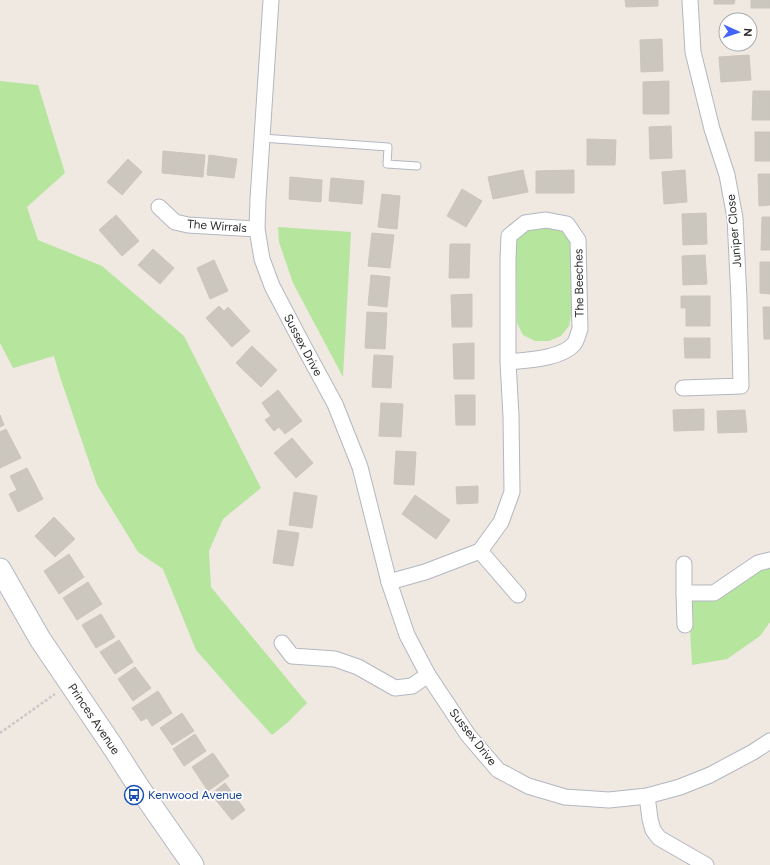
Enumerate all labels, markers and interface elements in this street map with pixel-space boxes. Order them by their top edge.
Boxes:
north arrow [718,12,758,52]
text: N [741,28,754,37]
street label: Juniper Close [724,193,744,268]
street label: The Wirrals [187,217,248,235]
street label: The Beeches [571,248,587,317]
street label: Sussex Drive [281,312,325,379]
street label: Princes Avenue [65,681,123,758]
street label: Sussex Drive [447,706,500,769]
bus stop icon: Kenwood Avenue [123,784,145,806]
place label: Kenwood Avenue [148,788,243,802]

